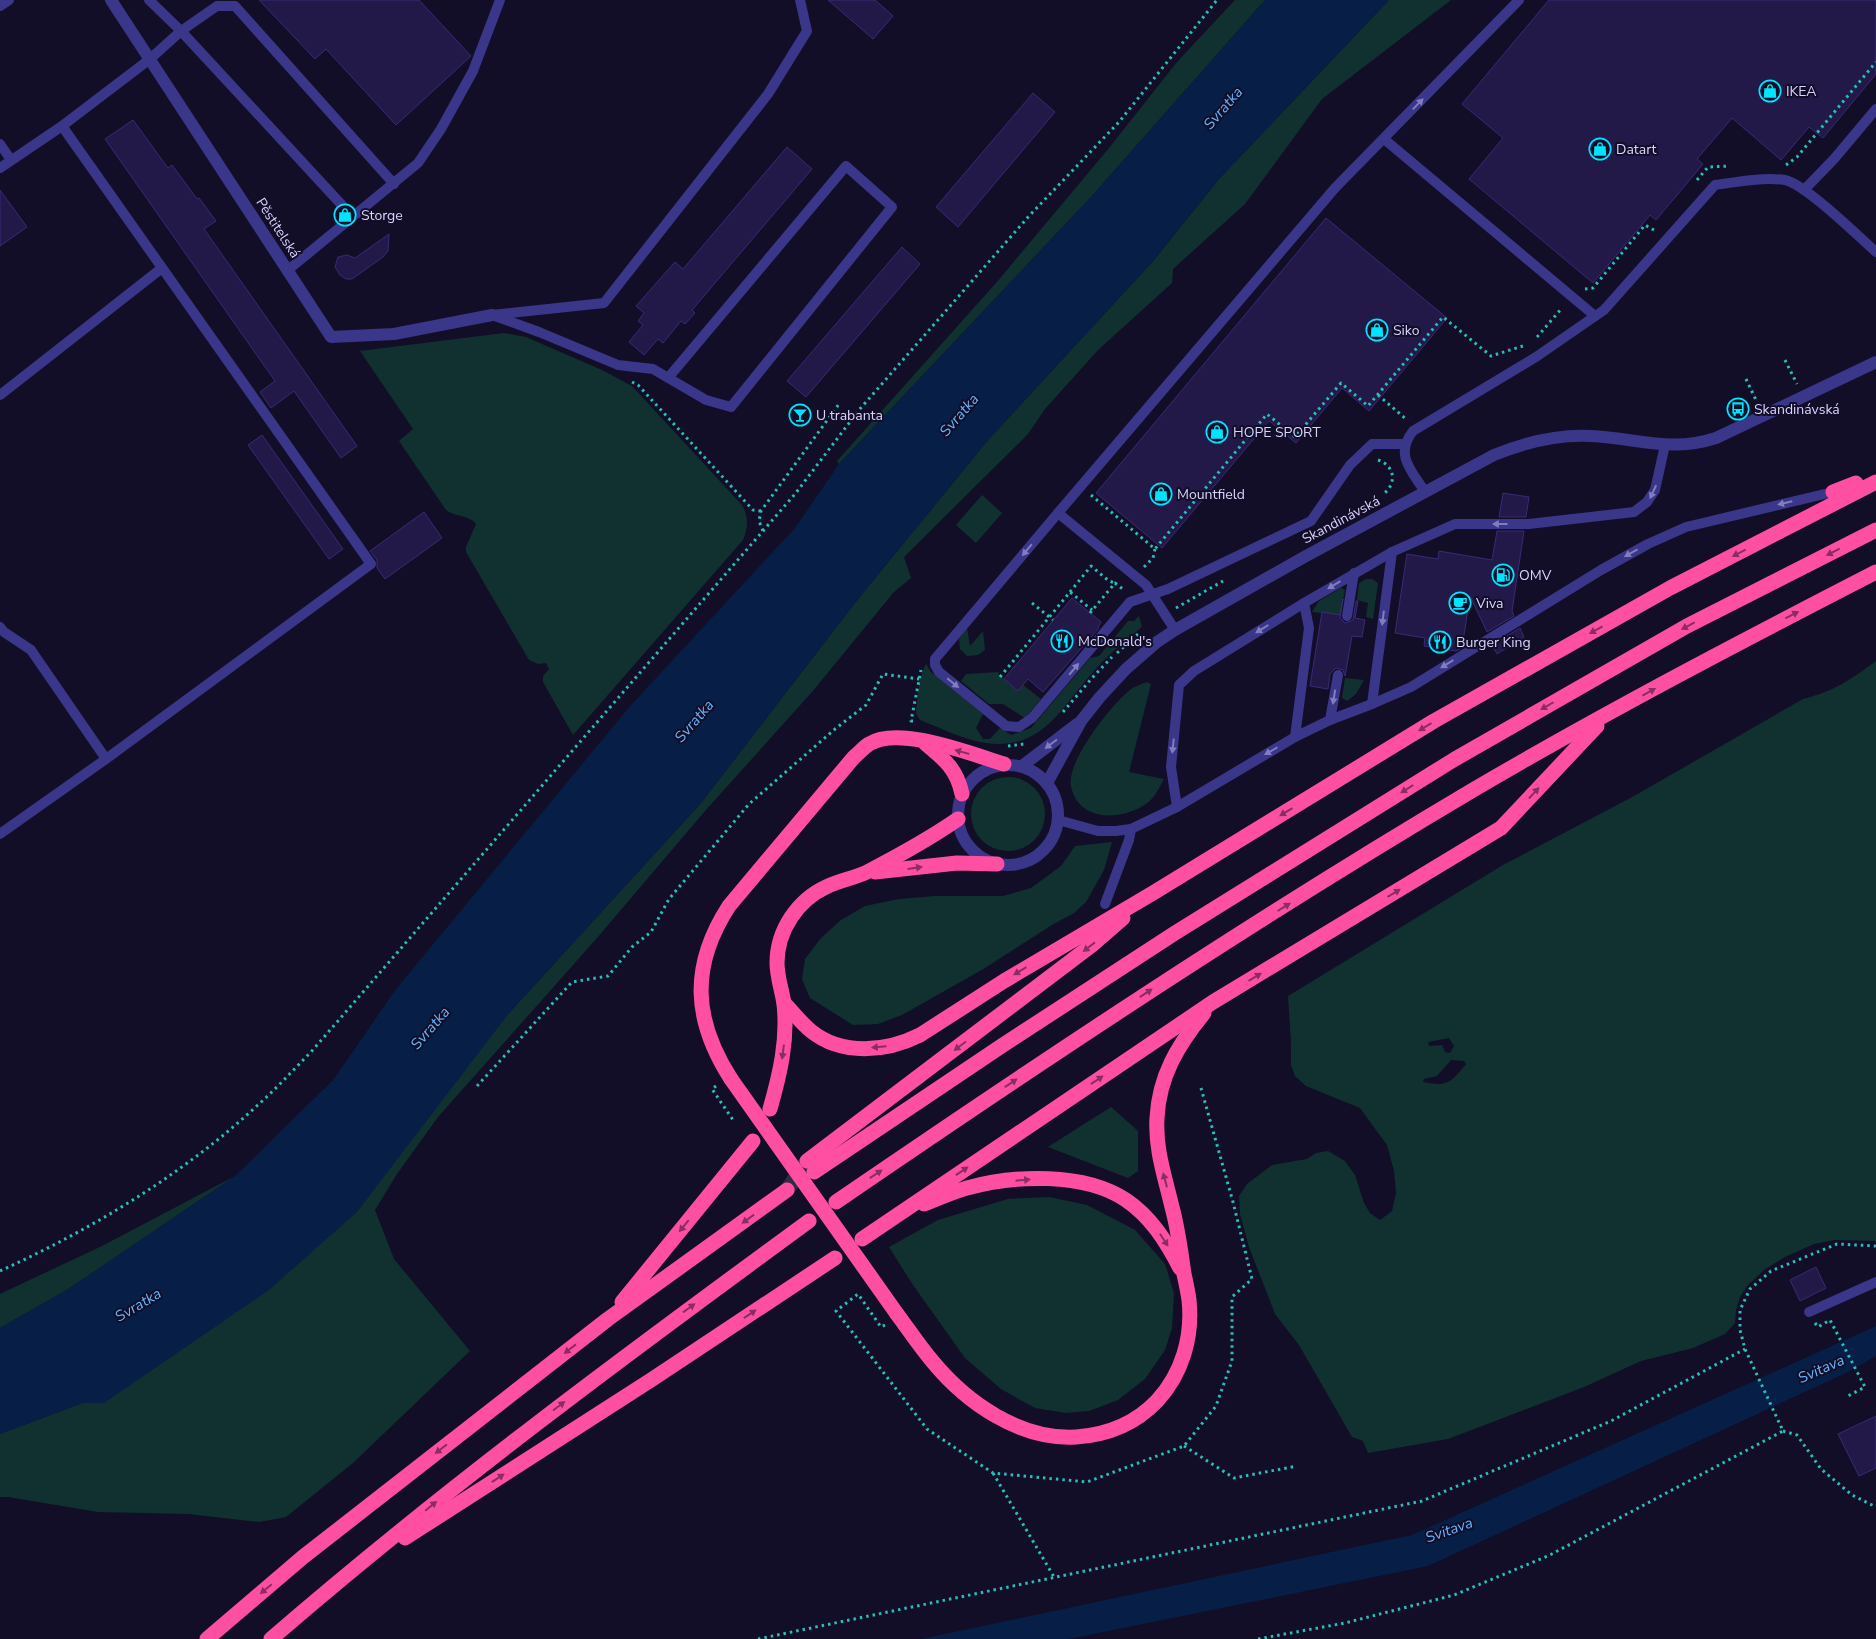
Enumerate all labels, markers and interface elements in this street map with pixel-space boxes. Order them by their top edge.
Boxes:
shop icon: IKEA [1758,79,1782,103]
water label: Svratka [1199,82,1247,134]
place label: IKEA [1786,82,1817,101]
one-way arrow [1412,98,1424,110]
shop icon: Datart [1588,137,1612,161]
place label: Datart [1616,140,1657,159]
street label: Pěstitelská [251,194,305,262]
shop icon: Storge [333,203,357,227]
place label: Storge [361,206,403,225]
shop icon: Siko [1365,318,1389,342]
place label: Siko [1393,321,1420,340]
water label: Svratka [935,389,983,441]
bus stop icon: Skandinávská [1726,397,1750,421]
place label: Skandinávská [1754,400,1840,419]
bar icon: U trabanta [788,403,812,427]
place label: U trabanta [816,406,883,425]
shop icon: HOPE SPORT [1205,420,1229,444]
place label: HOPE SPORT [1233,423,1321,442]
shop icon: Mountfield [1149,482,1173,506]
place label: Mountfield [1177,485,1245,504]
one-way arrow [1648,485,1656,499]
street label: Skandinávská [1299,491,1383,549]
one-way arrow [1778,499,1793,507]
one-way arrow [1492,520,1508,528]
one-way arrow [1021,544,1032,557]
one-way arrow [1825,548,1840,556]
one-way arrow [1624,549,1639,557]
one-way arrow [1732,549,1746,557]
fuel station icon: OMV [1491,563,1515,587]
place label: OMV [1519,566,1552,585]
one-way arrow [1328,580,1341,589]
cafe icon: Viva [1448,591,1472,615]
place label: Viva [1475,594,1503,613]
one-way arrow [1379,610,1387,626]
one-way arrow [1785,611,1799,619]
one-way arrow [1681,622,1695,630]
one-way arrow [1256,624,1269,633]
one-way arrow [1589,626,1604,634]
restaurant icon: McDonald's [1050,629,1074,653]
restaurant icon: Burger King [1428,630,1452,654]
place label: McDonald's [1078,632,1152,651]
place label: Burger King [1456,633,1531,652]
one-way arrow [1441,660,1454,669]
one-way arrow [1068,663,1080,675]
one-way arrow [946,678,959,688]
one-way arrow [1642,687,1655,696]
one-way arrow [1329,690,1337,706]
water label: Svratka [670,695,718,747]
one-way arrow [1540,702,1553,711]
one-way arrow [1418,723,1431,732]
one-way arrow [1045,738,1058,749]
one-way arrow [1169,739,1177,755]
one-way arrow [955,747,970,755]
one-way arrow [1264,747,1277,756]
one-way arrow [1400,784,1413,793]
one-way arrow [1528,787,1540,799]
one-way arrow [1279,807,1292,816]
one-way arrow [907,863,923,871]
one-way arrow [1388,888,1401,897]
one-way arrow [1277,902,1290,911]
one-way arrow [1083,942,1096,953]
one-way arrow [1013,967,1028,975]
one-way arrow [1248,972,1261,981]
one-way arrow [1139,988,1153,998]
water label: Svratka [406,1002,454,1054]
one-way arrow [953,1041,967,1051]
one-way arrow [871,1043,887,1051]
one-way arrow [779,1044,787,1060]
one-way arrow [1090,1075,1104,1085]
one-way arrow [1004,1078,1017,1088]
one-way arrow [955,1166,969,1176]
one-way arrow [869,1169,883,1179]
one-way arrow [1161,1172,1169,1187]
one-way arrow [1015,1176,1031,1184]
one-way arrow [742,1213,755,1224]
one-way arrow [678,1219,689,1232]
one-way arrow [1159,1233,1169,1246]
water label: Svratka [111,1283,165,1327]
one-way arrow [682,1303,695,1314]
one-way arrow [743,1309,757,1319]
one-way arrow [563,1343,576,1354]
water label: Svitava [1795,1350,1847,1388]
one-way arrow [553,1401,566,1411]
one-way arrow [435,1443,448,1454]
one-way arrow [491,1474,504,1483]
one-way arrow [425,1501,438,1512]
water label: Svitava [1423,1513,1475,1547]
one-way arrow [259,1583,272,1594]

